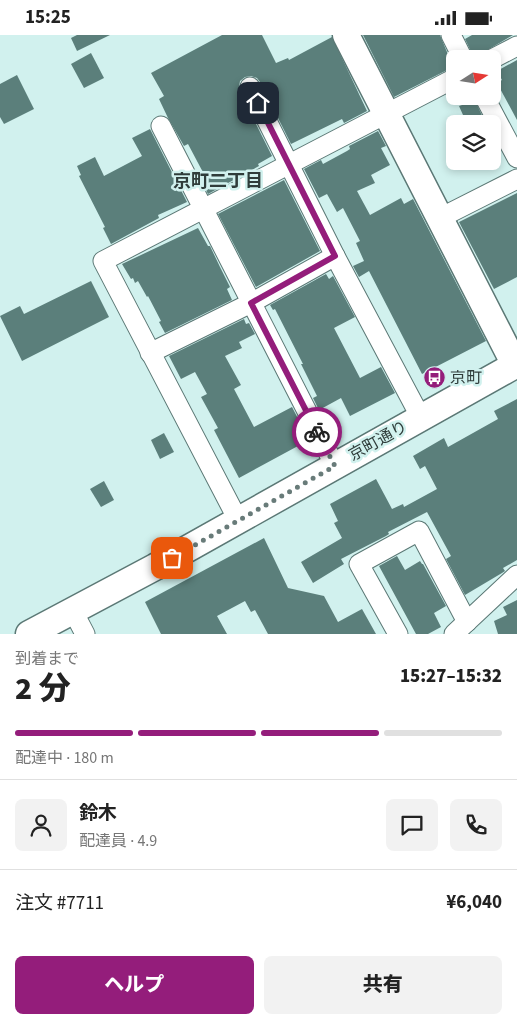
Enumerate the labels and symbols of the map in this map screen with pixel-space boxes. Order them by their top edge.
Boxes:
north arrow [446,50,501,105]
pin [237,82,279,124]
district label: 京町二丁目 [173,169,263,194]
bus stop icon: 京町 [422,366,446,390]
place label: 京町 [450,367,482,389]
courier [292,407,342,457]
street label: 京町通り [345,416,411,466]
pin [151,537,193,579]

